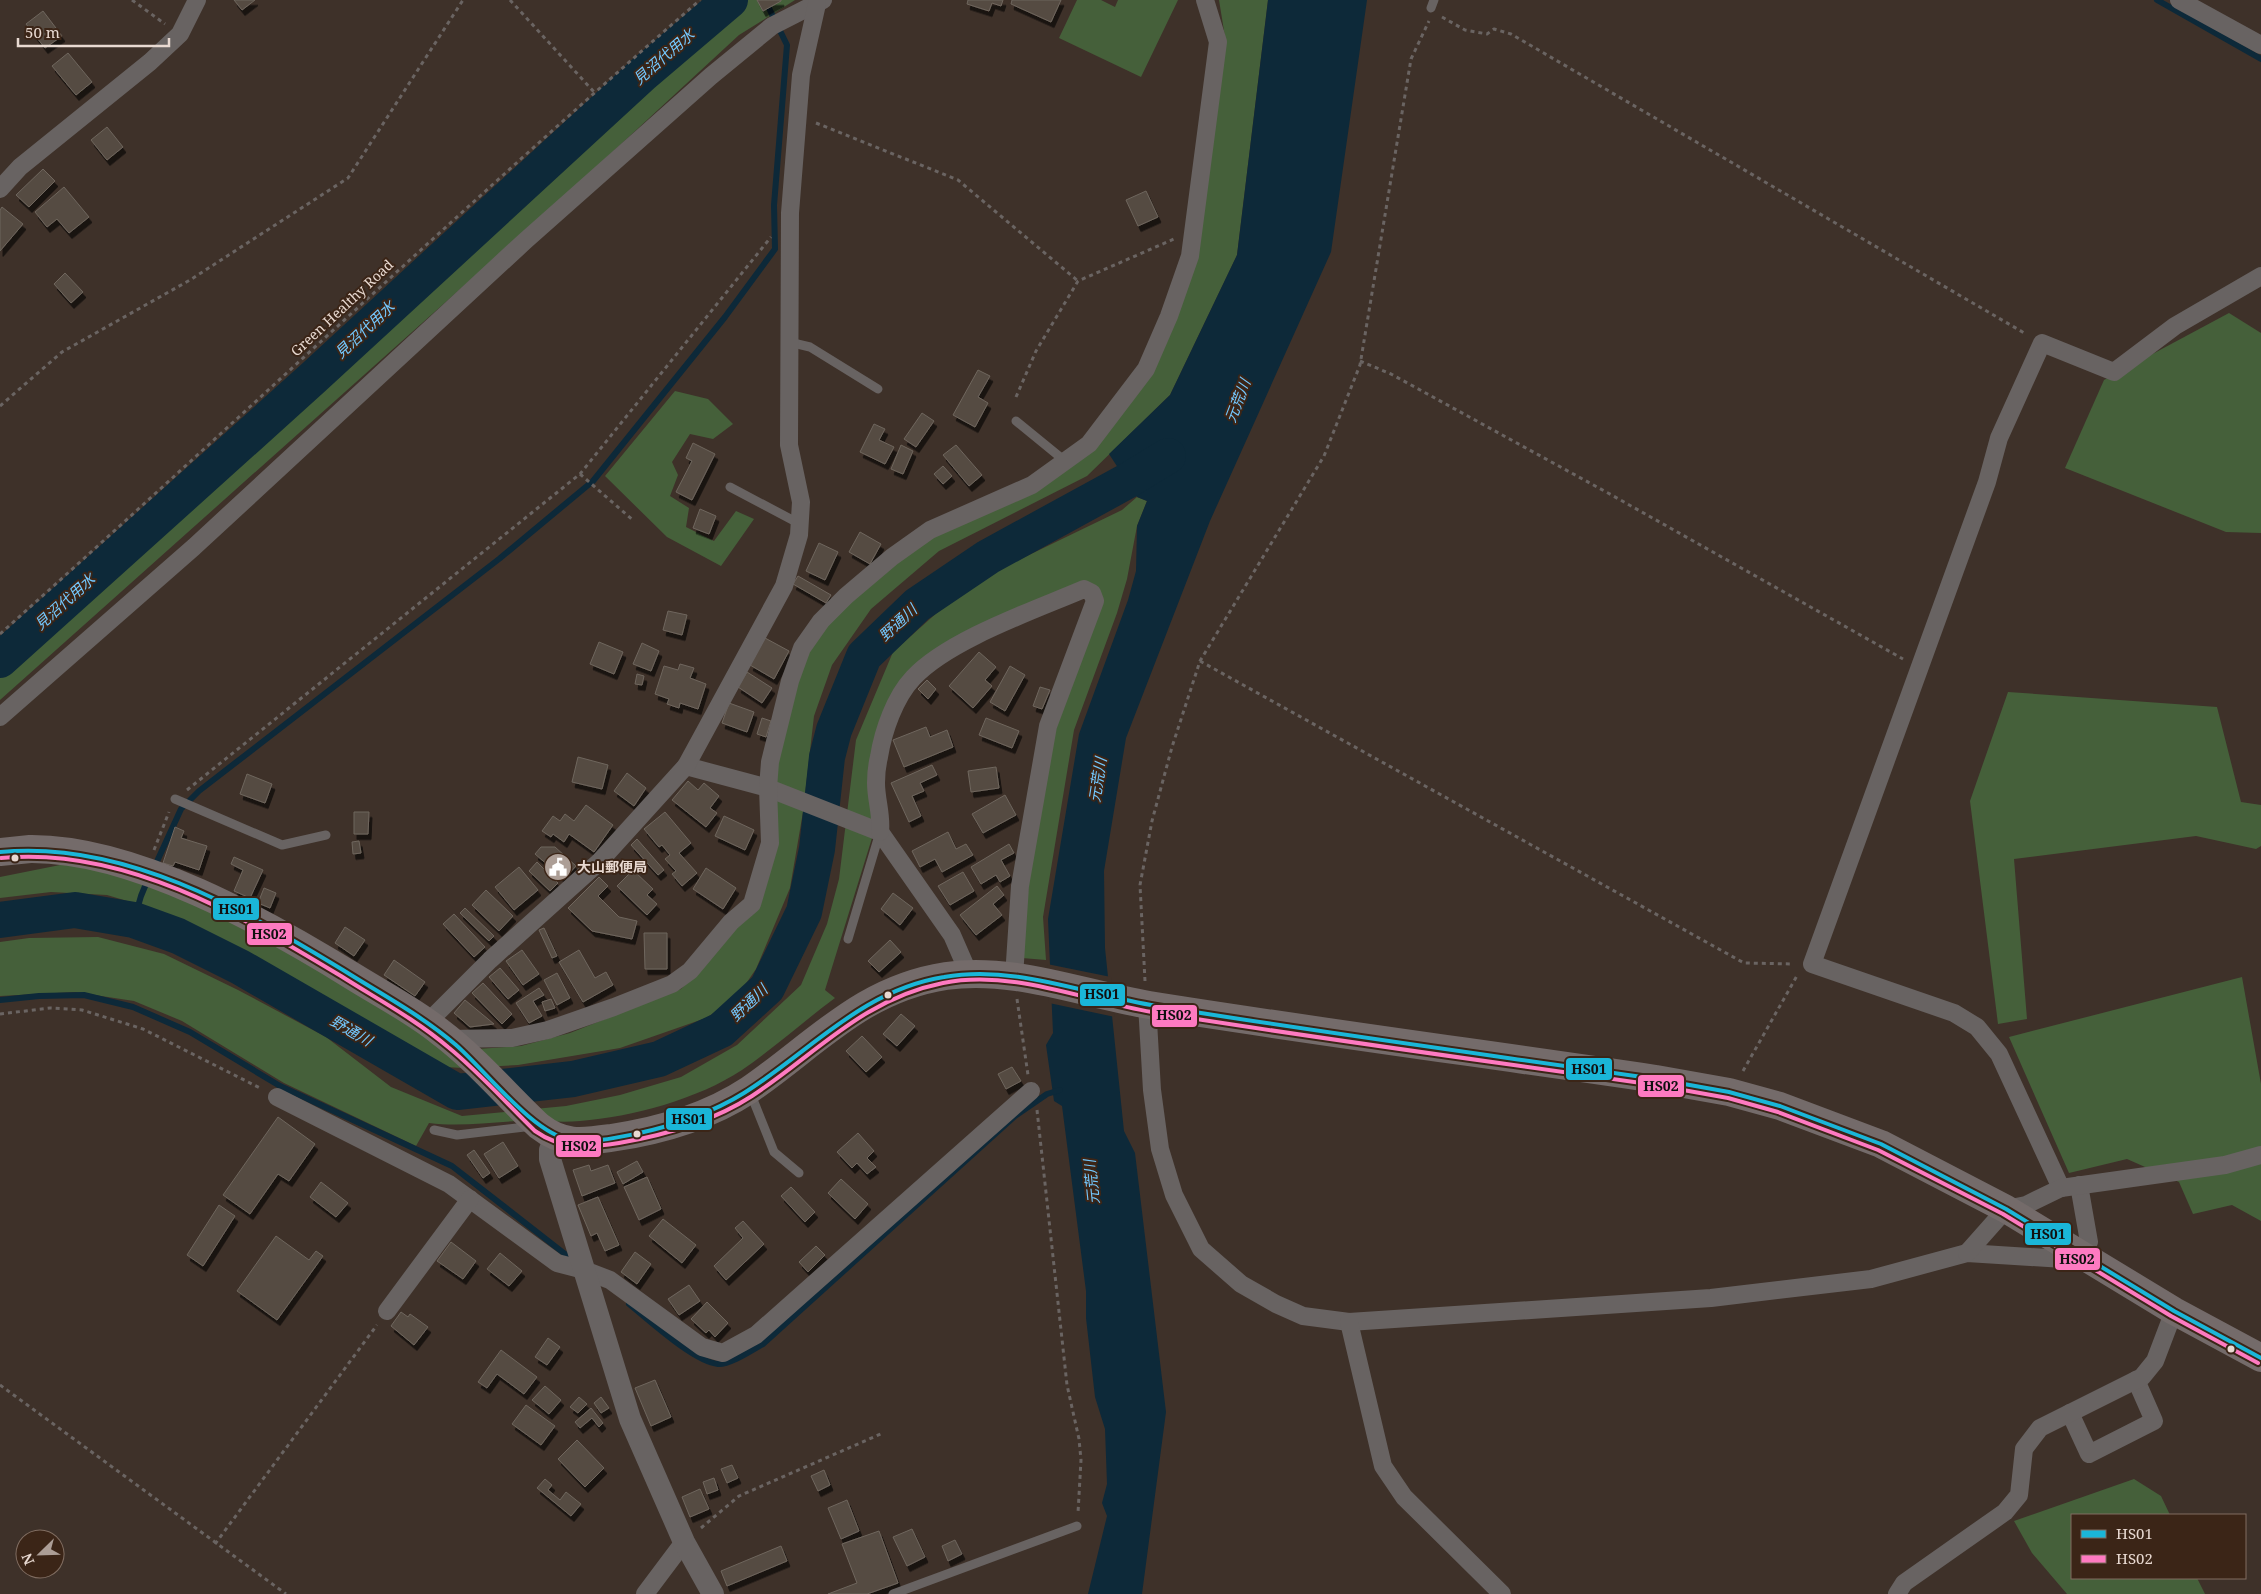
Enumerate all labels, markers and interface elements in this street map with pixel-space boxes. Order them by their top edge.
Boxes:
scale bar [18,15,169,47]
text: 50 m [25,22,60,42]
water label: 見沼代用水 [628,23,700,88]
street label: Green Healthy Road [286,255,397,360]
water label: 見沼代用水 [330,295,400,362]
water label: 元荒川 [1220,374,1255,425]
water label: 見沼代用水 [30,567,100,634]
water label: 野通川 [874,598,922,645]
water label: 元荒川 [1084,754,1111,804]
public building icon: 大山郵便局 [543,852,573,882]
unlabelled marker [10,853,20,863]
place label: 大山郵便局 [577,857,647,876]
line badge: HS01 [212,897,260,921]
text: HS01 [218,899,254,918]
line badge: HS02 [246,922,293,946]
text: HS02 [251,924,287,943]
water label: 野通川 [725,978,773,1025]
line badge: HS01 [1079,983,1126,1007]
text: HS01 [1084,984,1120,1003]
unlabelled marker [883,990,893,1000]
line badge: HS02 [1151,1004,1198,1028]
text: HS02 [1156,1005,1192,1024]
water label: 野通川 [327,1010,378,1051]
line badge: HS01 [1565,1057,1613,1081]
text: HS01 [1571,1059,1607,1078]
line badge: HS02 [1637,1074,1685,1098]
text: HS02 [1643,1076,1679,1095]
line badge: HS01 [665,1107,713,1131]
text: HS01 [671,1109,707,1128]
unlabelled marker [632,1129,642,1139]
line badge: HS02 [555,1134,602,1158]
text: HS02 [561,1136,597,1155]
water label: 元荒川 [1079,1157,1103,1206]
line badge: HS01 [2024,1222,2072,1246]
text: HS01 [2030,1224,2066,1243]
line badge: HS02 [2054,1247,2101,1271]
text: HS02 [2059,1249,2095,1268]
unlabelled marker [2226,1344,2236,1354]
legend [2071,1514,2246,1579]
text: HS01 [2116,1523,2153,1543]
north arrow [15,1529,65,1579]
text: HS02 [2116,1548,2153,1568]
text: N [17,1550,38,1568]

